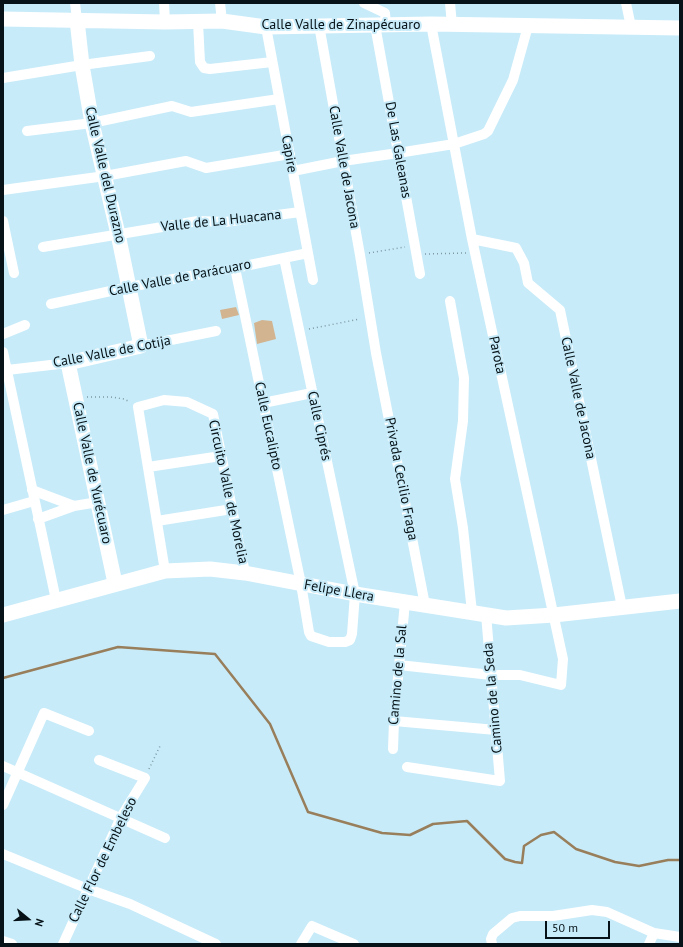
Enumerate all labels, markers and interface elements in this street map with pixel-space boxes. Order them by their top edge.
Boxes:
street label: Calle Valle de Zinapécuaro [262,17,420,33]
street label: De Las Galeanas [381,100,415,200]
street label: Calle Valle de Jacona [325,104,363,230]
street label: Calle Valle del Durazno [81,105,129,245]
street label: Capire [277,134,301,174]
street label: Valle de La Huacana [160,206,282,236]
street label: Calle Valle de Parácuaro [108,256,252,300]
street label: Calle Valle de Cotija [52,332,172,372]
street label: Parota [485,335,509,375]
street label: Calle Valle de Jacona [557,335,599,461]
street label: Calle Eucalipto [250,380,286,472]
street label: Calle Ciprés [303,390,335,462]
street label: Calle Valle de Yurécuaro [69,401,115,545]
street label: Privada Cecilio Fraga [381,416,421,542]
street label: Circuito Valle de Morelia [205,418,251,566]
street label: Felipe Llera [303,577,375,605]
street label: Camino de la Sal [385,624,411,726]
street label: Camino de la Seda [480,642,506,754]
street label: Calle Flor de Embeleso [65,794,141,926]
north arrow [8,899,48,939]
scale bar [547,913,612,939]
text: N [32,917,47,928]
text: 50 m [552,920,578,935]

